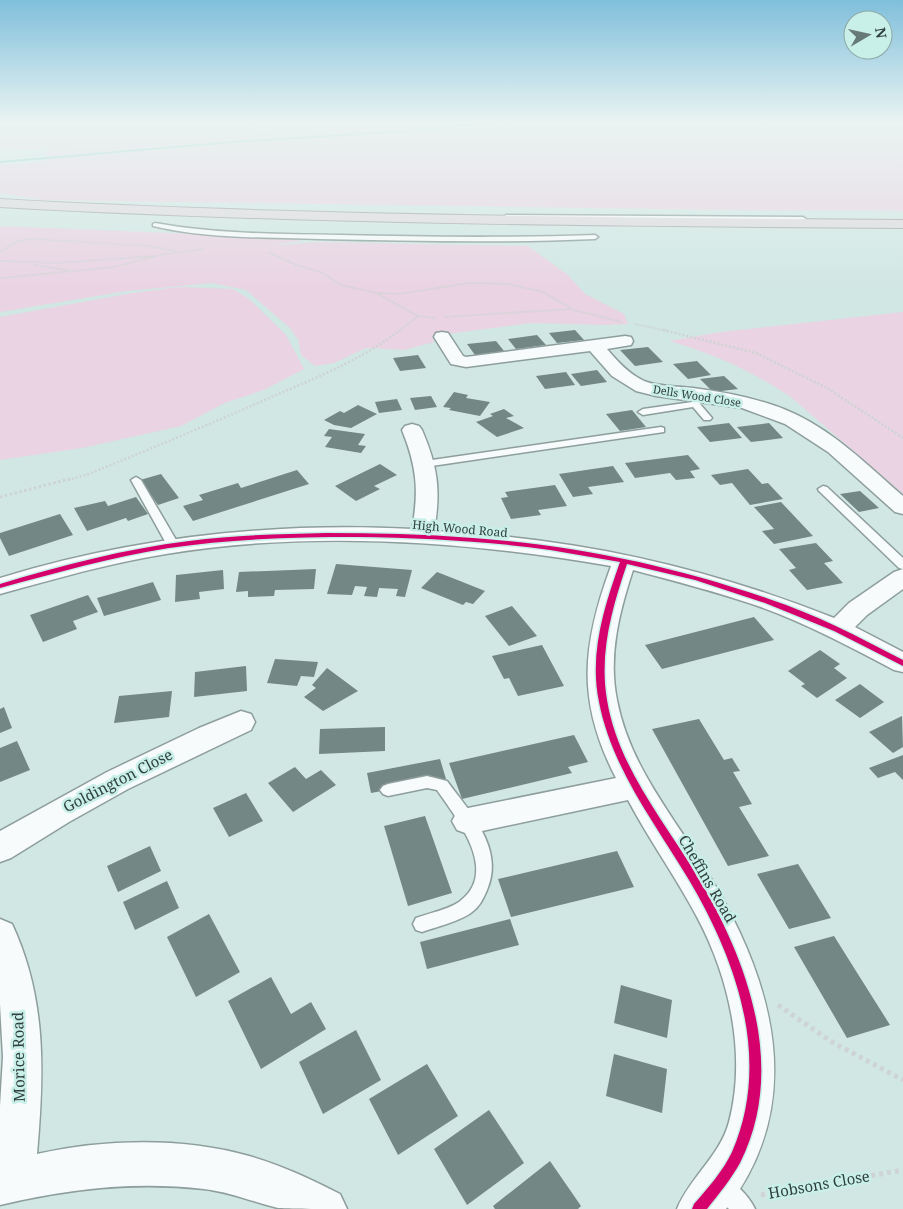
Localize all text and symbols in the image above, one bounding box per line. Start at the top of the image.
north arrow [843,10,893,60]
text: N [871,26,892,40]
street label: Dells Wood Close [652,381,742,410]
street label: High Wood Road [412,516,509,541]
street label: Goldington Close [59,744,176,816]
street label: Cheffins Road [675,831,741,926]
street label: Morice Road [7,1012,29,1102]
street label: Hobsons Close [766,1165,871,1203]

